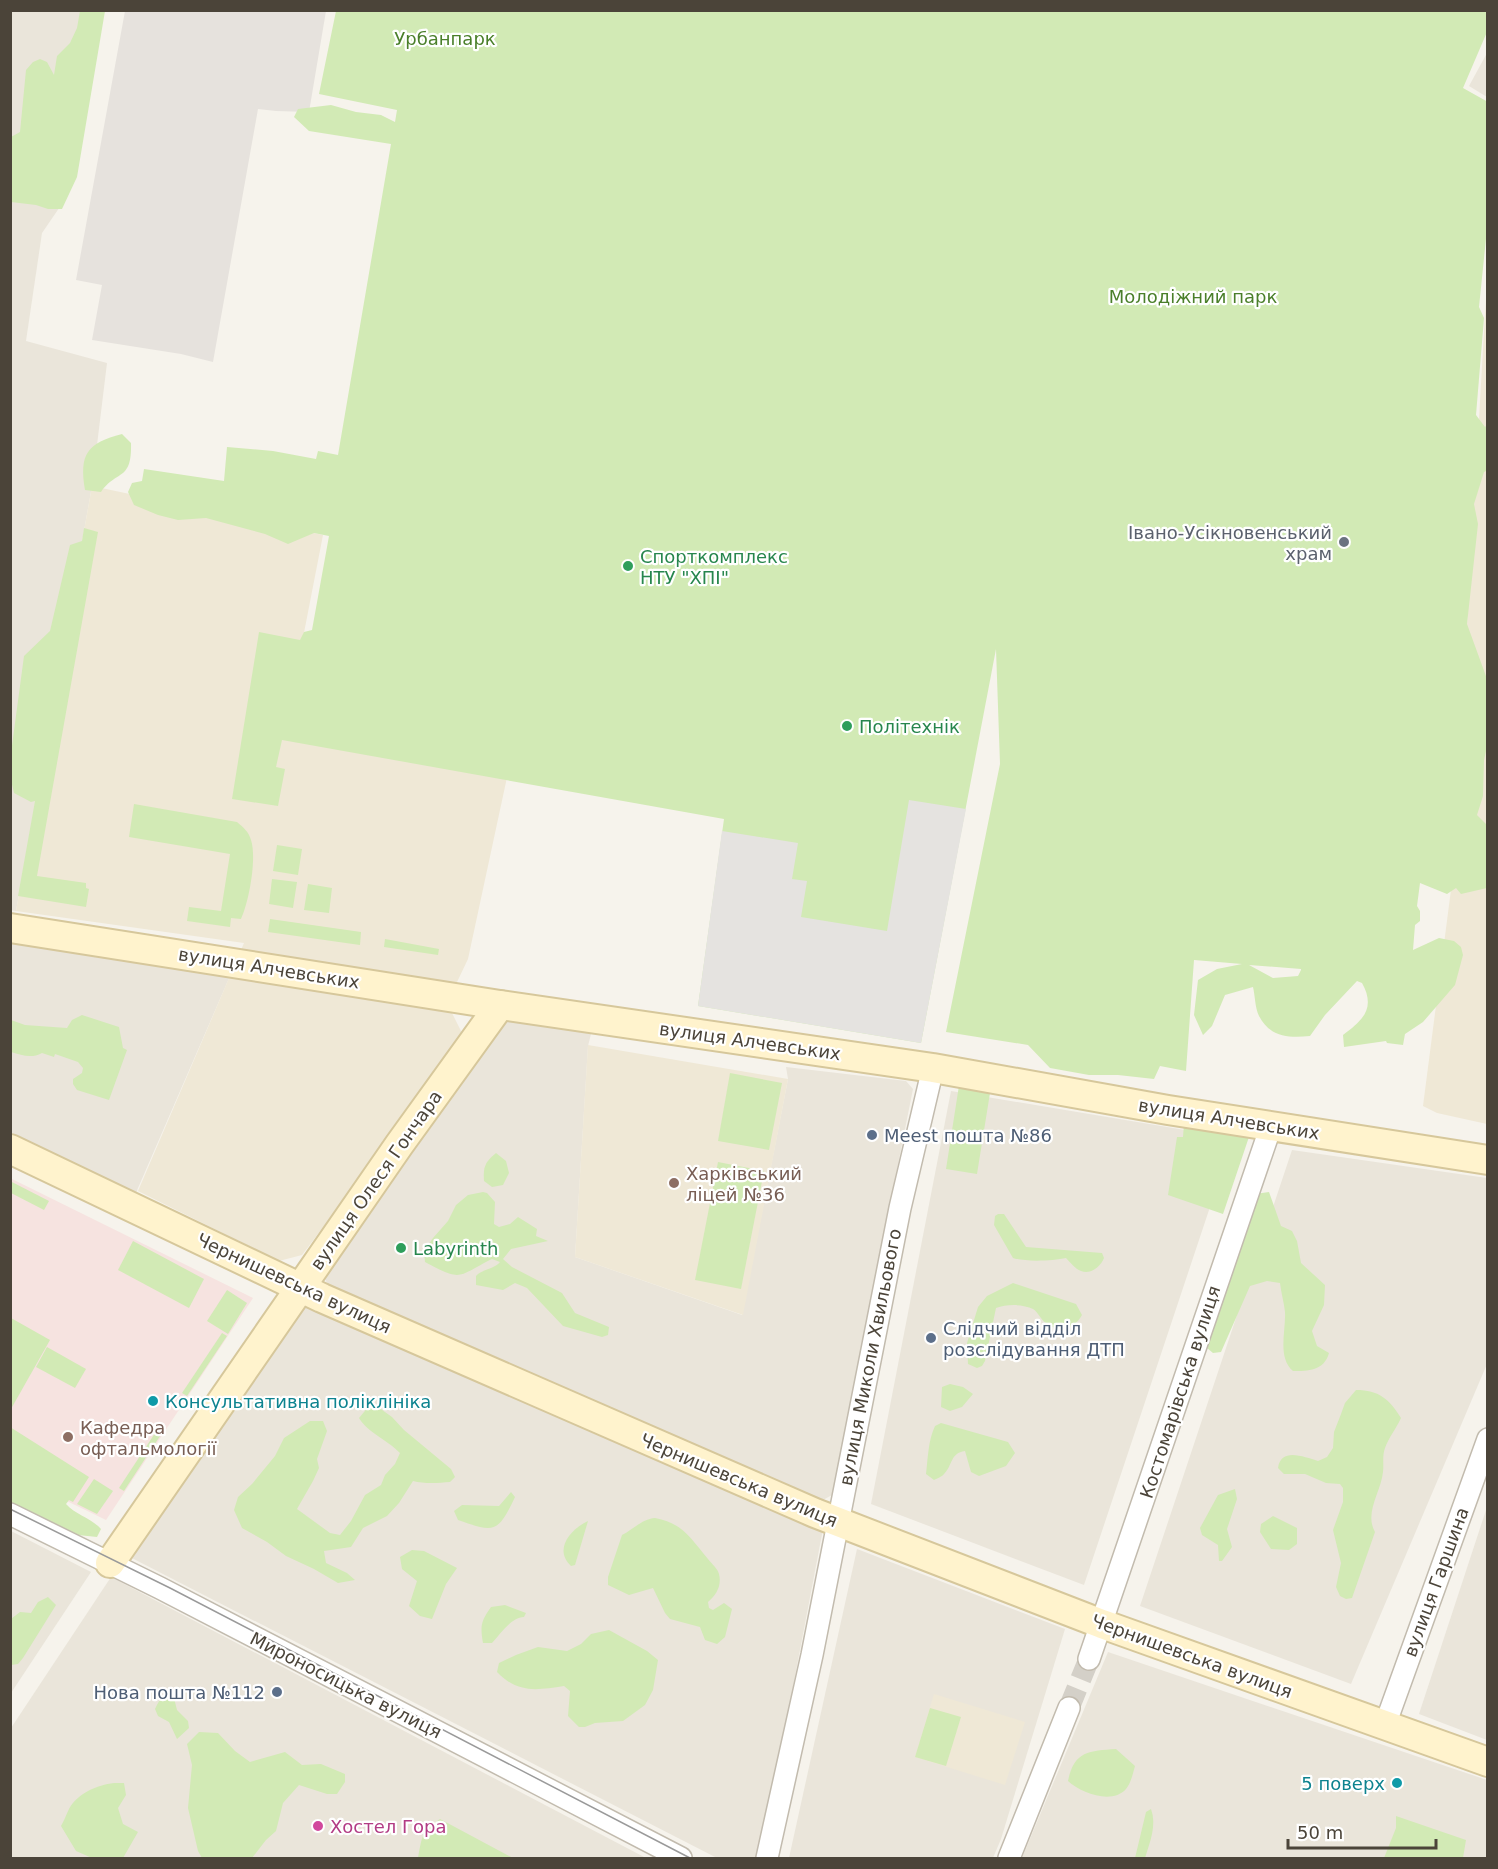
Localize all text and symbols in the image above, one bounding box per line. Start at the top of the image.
park label: Урбанпарк [394,28,496,49]
park label: Молодіжний парк [1109,286,1277,307]
place label: Івано-Усікновенський храм [1128,522,1332,564]
marker: Івано-Усікновенський храм [1337,535,1351,549]
place label: Спорткомплекс НТУ "ХПІ" [640,546,788,588]
marker: Спорткомплекс НТУ "ХПІ" [621,559,635,573]
place label: Політехнік [859,716,960,737]
marker: Політехнік [840,719,854,733]
street label: вулиця Алчевських [177,943,361,993]
street label: вулиця Алчевських [658,1018,842,1064]
street label: вулиця Олеся Гончара [306,1086,446,1274]
street label: вулиця Алчевських [1137,1094,1321,1144]
place label: Meest пошта №86 [884,1125,1052,1146]
marker: Meest пошта №86 [865,1128,879,1142]
place label: Харківський ліцей №36 [686,1163,802,1205]
marker: Харківський ліцей №36 [667,1176,681,1190]
street label: вулиця Миколи Хвильового [835,1227,905,1487]
street label: Чернишевська вулиця [193,1229,395,1337]
place label: Labyrinth [413,1238,498,1259]
marker: Labyrinth [394,1241,408,1255]
street label: Костомарівська вулиця [1136,1283,1224,1501]
place label: Слідчий відділ розслідування ДТП [943,1318,1125,1360]
marker: Слідчий відділ розслідування ДТП [924,1331,938,1345]
place label: Консультативна поліклініка [165,1391,431,1412]
marker: Консультативна поліклініка [146,1394,160,1408]
place label: Кафедра офтальмології [80,1417,218,1459]
street label: Чернишевська вулиця [637,1429,841,1531]
marker: Кафедра офтальмології [61,1430,75,1444]
street label: вулиця Гаршина [1399,1504,1473,1660]
street label: Чернишевська вулиця [1089,1610,1295,1702]
street label: Мироносицька вулиця [247,1628,445,1742]
place label: Нова пошта №112 [94,1682,265,1703]
marker: Нова пошта №112 [270,1685,284,1699]
place label: 5 поверх [1301,1773,1385,1794]
marker: 5 поверх [1390,1776,1404,1790]
scale bar [1288,1812,1436,1850]
place label: Хостел Гора [330,1816,446,1837]
marker: Хостел Гора [311,1819,325,1833]
text: 50 m [1297,1822,1343,1843]

